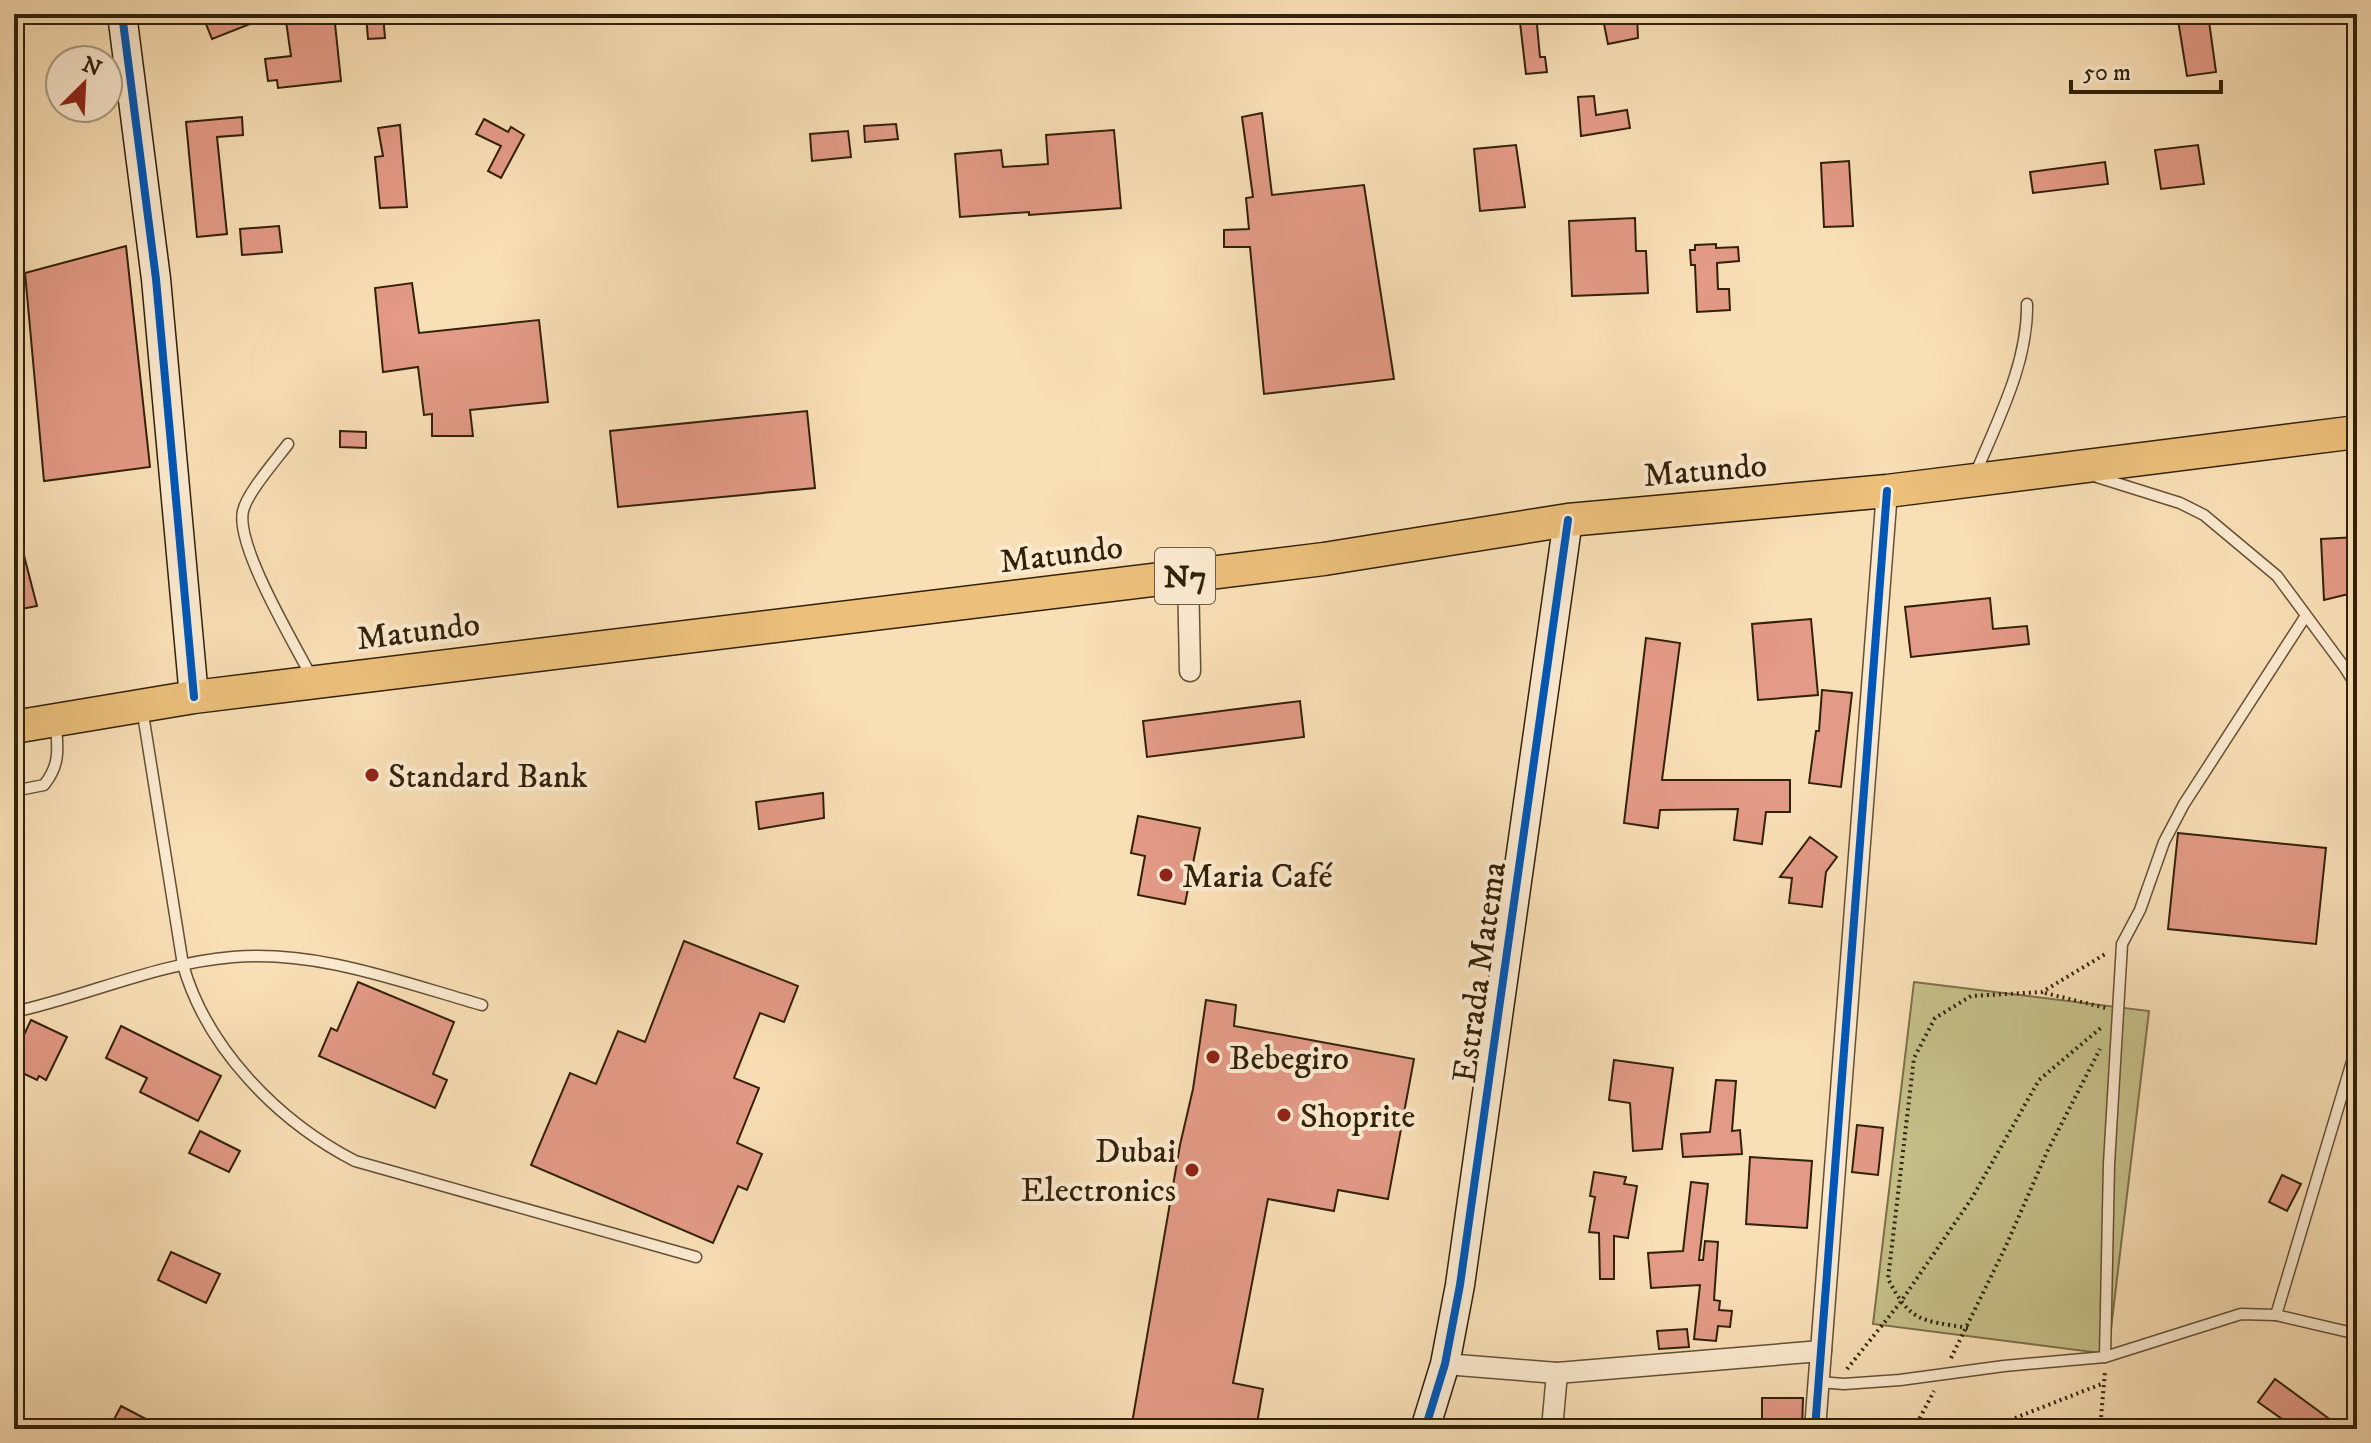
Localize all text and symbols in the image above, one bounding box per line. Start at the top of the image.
north arrow [44,44,124,124]
scale bar [2071,44,2221,94]
text: N [78,51,105,83]
text: 50 m [2083,58,2131,88]
street label: Matundo [1642,445,1769,497]
street label: Matundo [997,527,1125,583]
road number: N7 [1155,548,1215,604]
street label: Matundo [354,604,482,660]
place label: Standard Bank [388,756,588,798]
marker: Standard Bank [363,766,381,784]
place label: Maria Café [1182,856,1333,898]
street label: Estrada Matema [1444,859,1516,1085]
marker: Maria Café [1157,866,1175,884]
place label: Bebegiro [1229,1038,1349,1080]
marker: Bebegiro [1204,1048,1222,1066]
place label: Shoprite [1300,1096,1415,1138]
marker: Shoprite [1275,1106,1293,1124]
place label: Dubai Electronics [1021,1131,1176,1212]
marker: Dubai Electronics [1183,1161,1201,1179]

